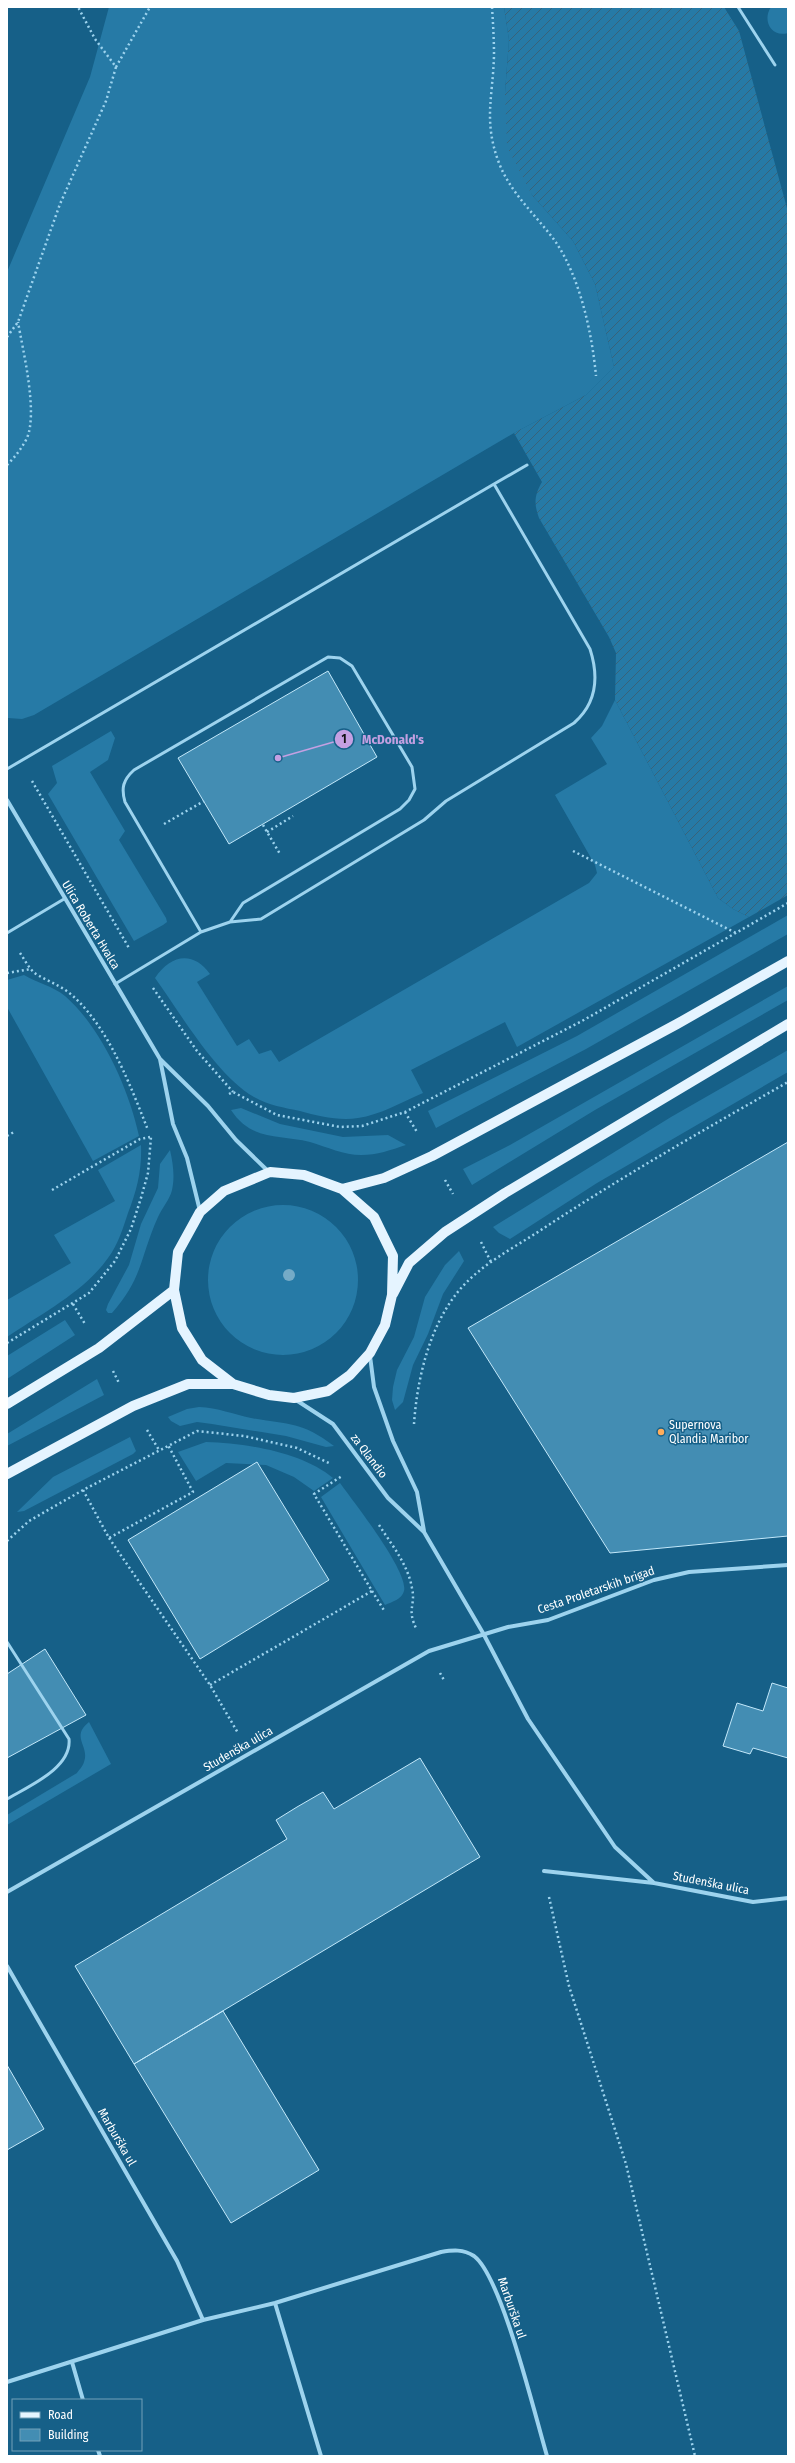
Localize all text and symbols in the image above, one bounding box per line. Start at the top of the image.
callout: McDonald's [334,727,432,752]
text: 1 [341,732,347,746]
text: McDonald's [362,732,424,747]
street label: Ulica Roberta Hvalca [59,878,123,972]
place label: Supernova Qlandia Maribor [669,1418,749,1446]
marker: Supernova Qlandia Maribor [656,1427,666,1437]
street label: za Qlandio [348,1431,390,1481]
street label: Cesta Proletarskih brigad [536,1563,656,1617]
street label: Studenška ulica [201,1724,275,1774]
street label: Studenška ulica [672,1869,750,1897]
street label: Marburška ul [95,2106,139,2168]
street label: Marburška ul [495,2275,529,2341]
legend [12,2399,142,2451]
text: Road [48,2408,73,2422]
text: Building [48,2428,89,2442]

